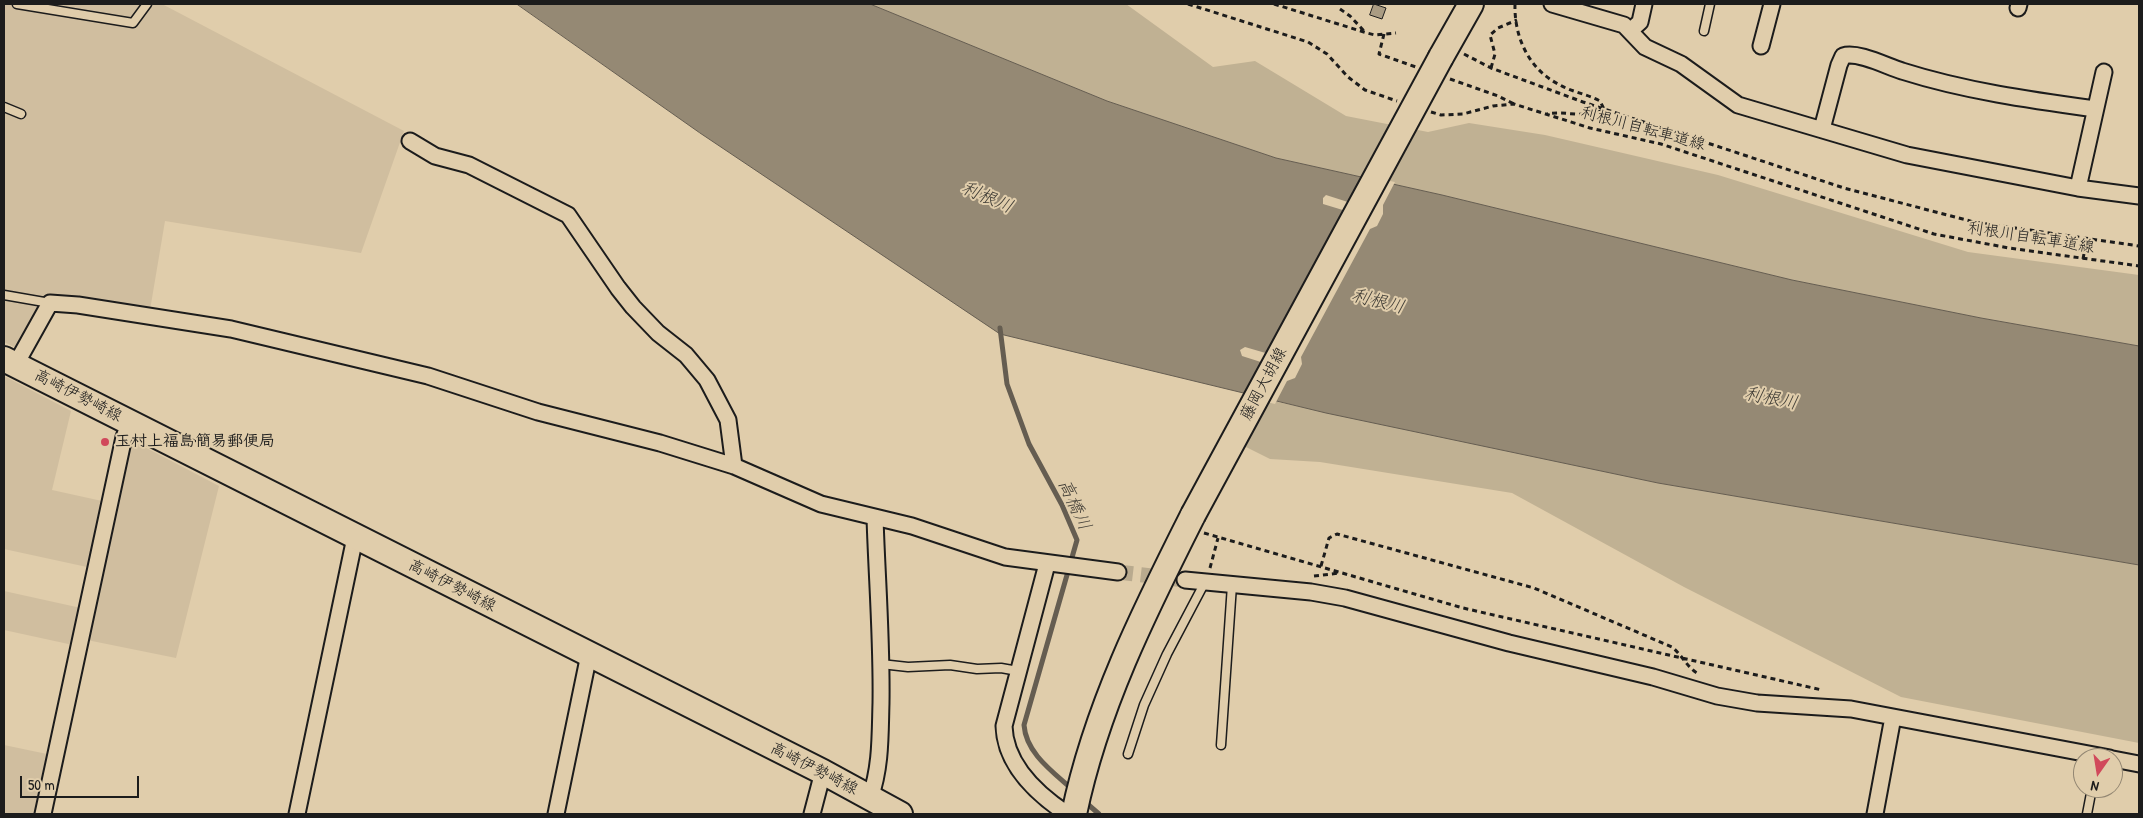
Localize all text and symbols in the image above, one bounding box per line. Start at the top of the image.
street label: 利根川自転車道線 [1579,103,1707,155]
water label: 利根川 [958,178,1016,218]
street label: 利根川自転車道線 [1966,219,2096,257]
water label: 利根川 [1349,285,1407,319]
street label: 藤岡大胡線 [1237,344,1291,424]
street label: 高崎伊勢崎線 [31,366,125,426]
water label: 利根川 [1742,383,1800,415]
place label: 玉村上福島簡易郵便局 [115,432,275,452]
marker: 玉村上福島簡易郵便局 [99,436,111,448]
water label: 高橋川 [1053,476,1095,534]
street label: 高崎伊勢崎線 [405,556,499,616]
street label: 高崎伊勢崎線 [767,739,861,799]
north arrow [2073,748,2123,798]
scale bar [22,766,141,798]
text: 50 m [28,774,55,795]
text: N [2089,777,2101,797]

